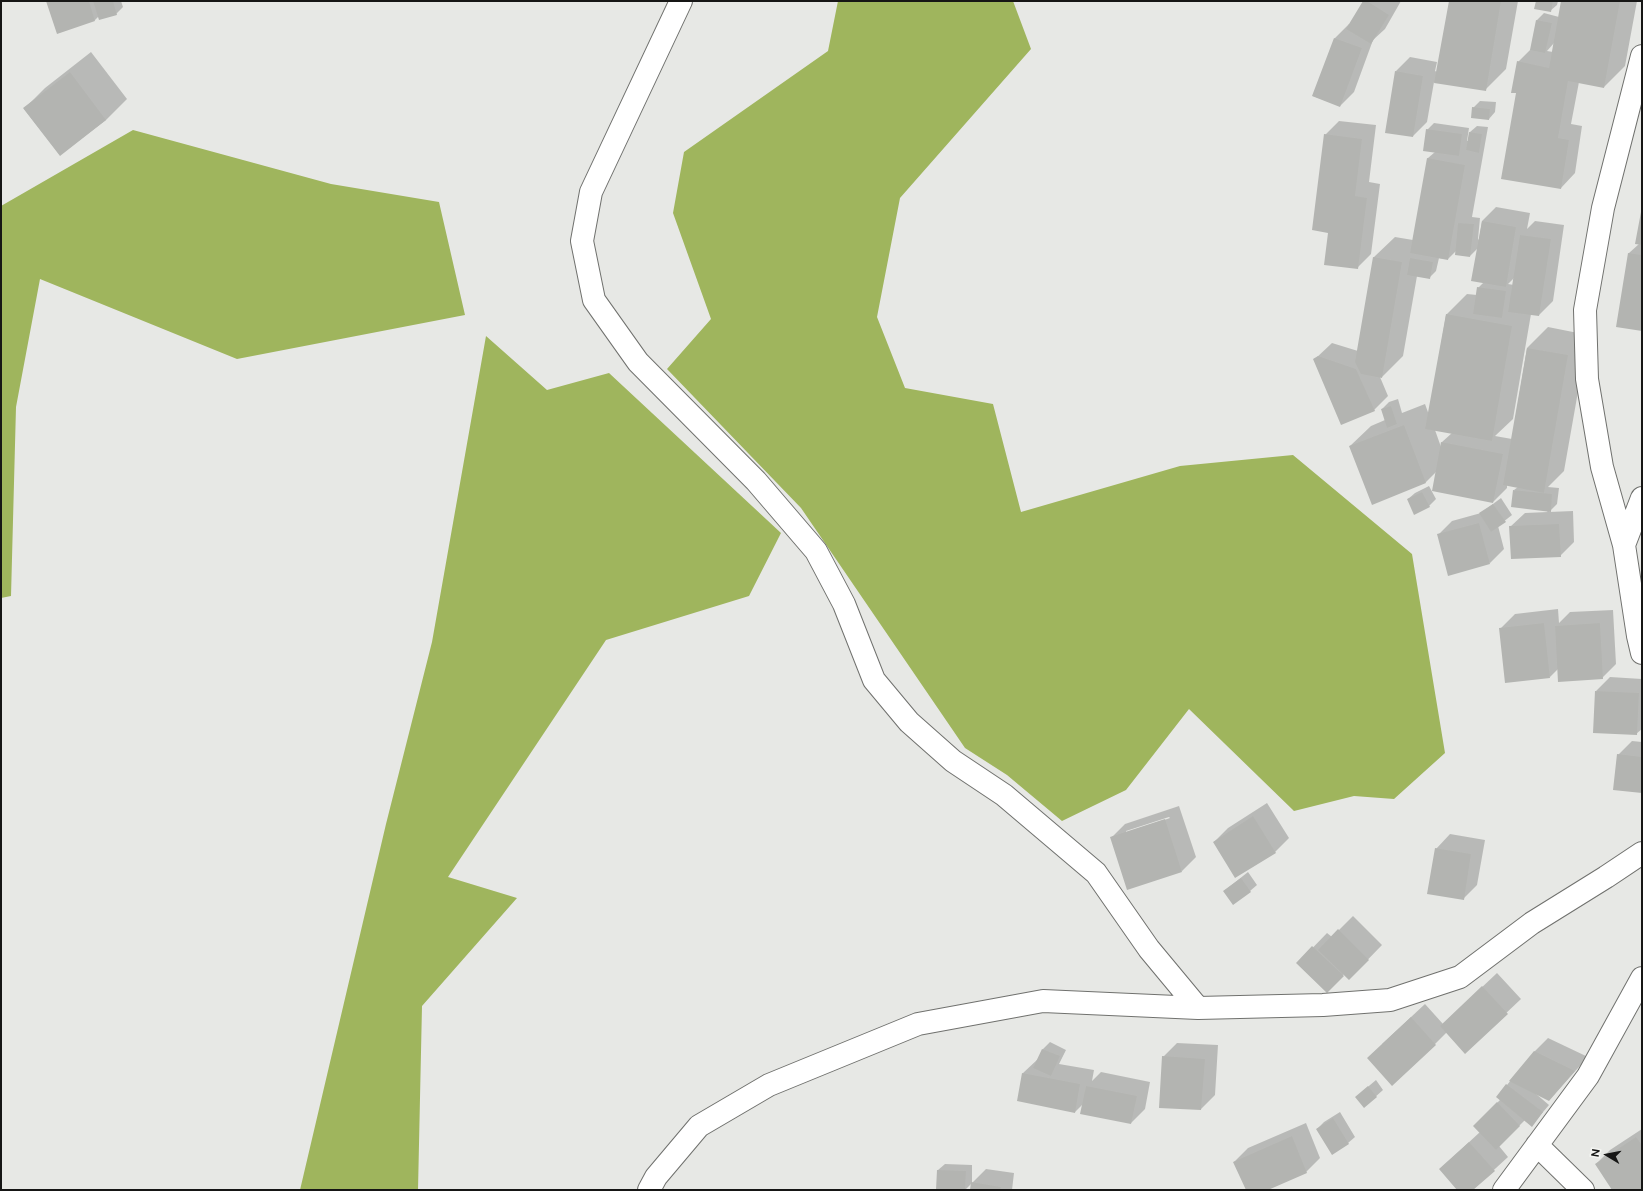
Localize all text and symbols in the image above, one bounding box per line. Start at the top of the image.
north arrow [1587,1135,1627,1175]
text: N [1588,1148,1603,1158]

